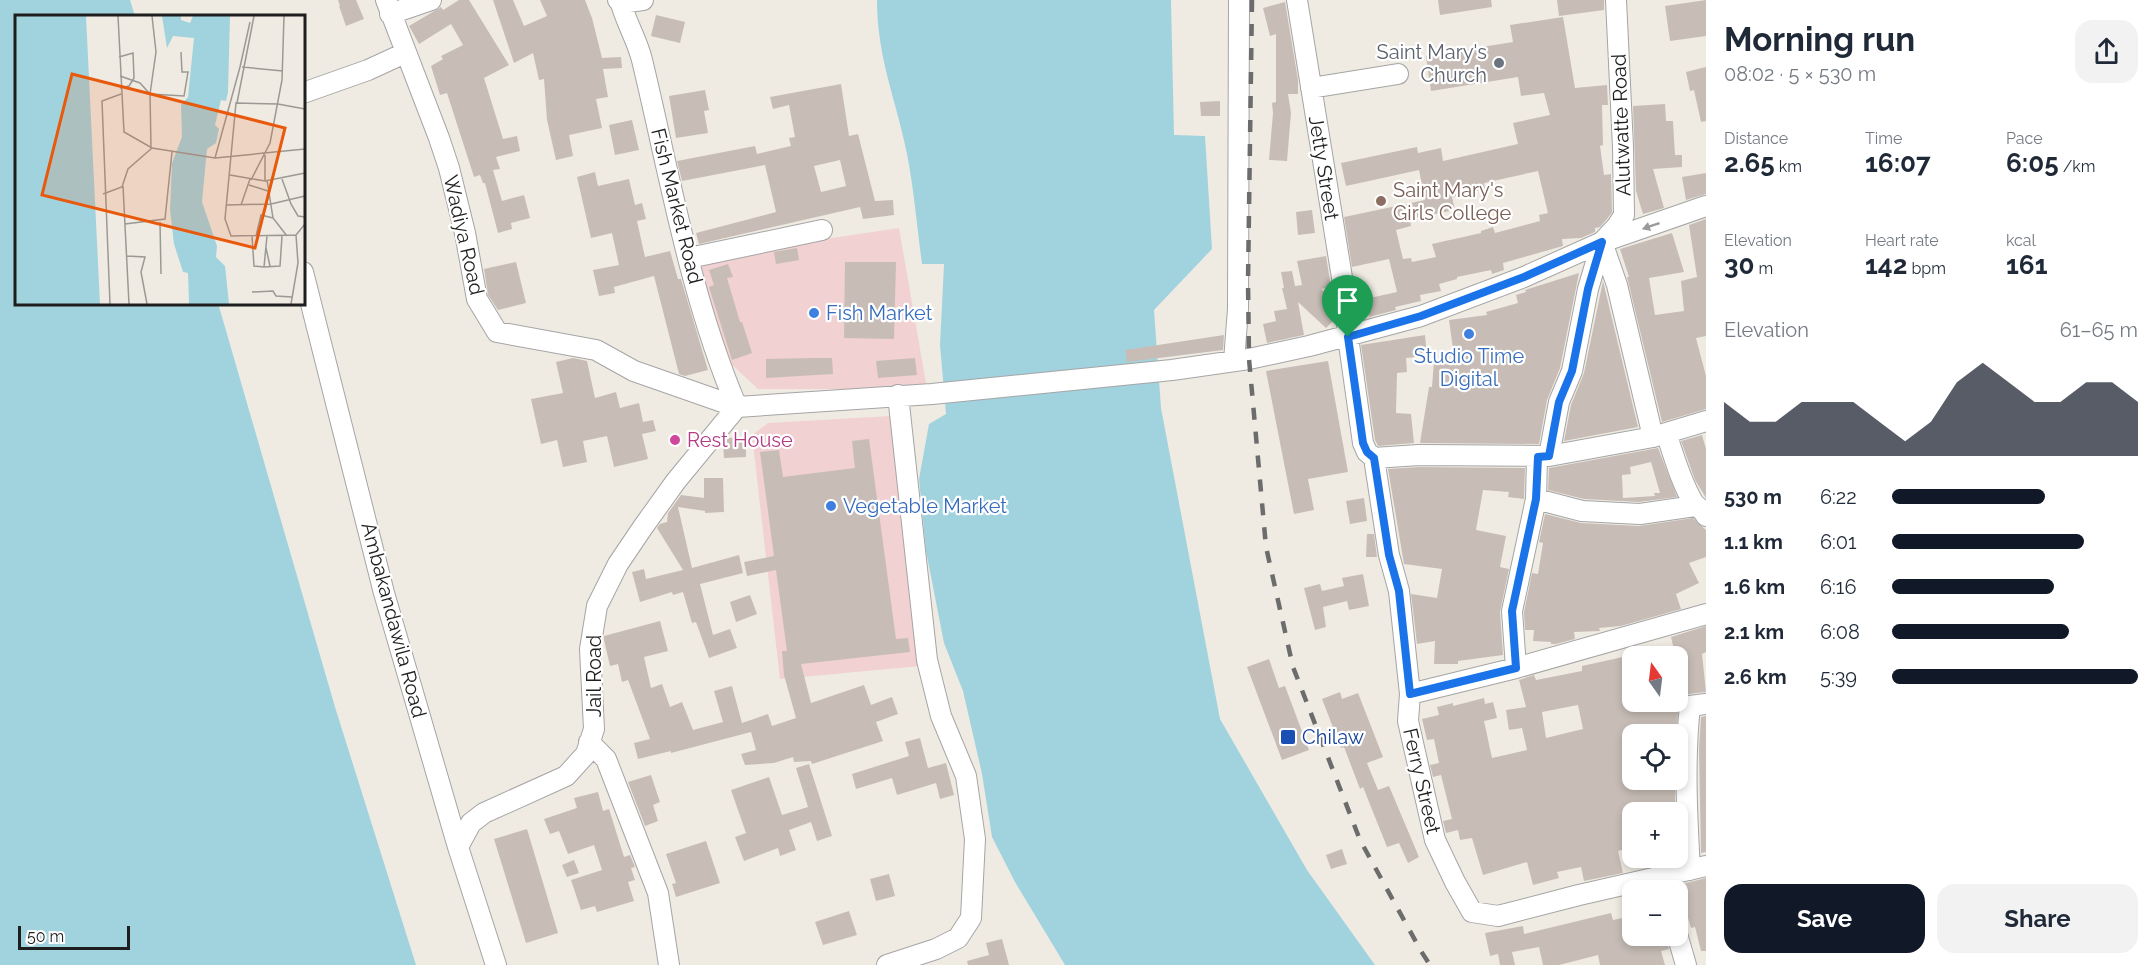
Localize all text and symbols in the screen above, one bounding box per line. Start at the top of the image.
inset map [15,15,304,304]
text: Morning run [1724,20,1915,59]
button: share [2075,20,2138,83]
place label: Saint Mary's Church [1377,40,1487,87]
street label: Alutwatte Road [1607,53,1635,197]
marker: Saint Mary's Church [1492,56,1506,70]
text: 08:02 · 5 × 530 m [1724,62,1876,86]
street label: Jetty Street [1304,114,1344,222]
street label: Fish Market Road [646,126,708,286]
text: Distance [1724,129,1788,148]
text: Time [1865,129,1902,148]
text: Pace [2006,129,2043,148]
text: 2.65 [1724,148,1775,178]
text: 16:07 [1865,148,1931,178]
text: 6:05 [2006,148,2059,178]
text: km [1775,157,1802,176]
text: /km [2059,157,2096,176]
street label: Wadiya Road [439,173,489,297]
place label: Saint Mary's Girls College [1393,178,1511,225]
marker: Saint Mary's Girls College [1374,194,1388,208]
one-way arrow [1642,221,1660,231]
text: Elevation [1724,231,1792,250]
text: Heart rate [1865,231,1939,250]
text: kcal [2006,231,2036,250]
text: 30 [1724,250,1754,280]
text: 142 [1865,250,1907,280]
text: 161 [2006,250,2047,280]
text: m [1754,259,1773,278]
text: bpm [1907,259,1946,278]
pin [1322,275,1373,337]
icon: arrive [1331,284,1364,317]
place label: Fish Market [826,301,933,325]
marker: Fish Market [807,306,821,320]
text: Elevation [1724,318,1809,342]
text: 61–65 m [2060,318,2138,342]
marker: Studio Time Digital [1462,327,1476,341]
place label: Studio Time Digital [1414,344,1524,391]
place label: Rest House [687,428,793,452]
marker: Rest House [668,433,682,447]
text: 530 m [1724,485,1782,509]
text: 6:22 [1820,485,1857,509]
place label: Vegetable Market [843,494,1007,518]
marker: Vegetable Market [824,499,838,513]
street label: Ambakandawila Road [356,520,432,720]
text: 1.1 km [1724,530,1783,554]
text: 6:01 [1820,530,1857,554]
text: 1.6 km [1724,575,1785,599]
text: 6:16 [1820,575,1856,599]
text: 2.1 km [1724,620,1784,644]
text: 6:08 [1820,620,1860,644]
street label: Jail Road [582,635,606,717]
north arrow [1622,646,1688,712]
map controls [1622,646,1688,946]
text: 2.6 km [1724,665,1787,689]
text: 5:39 [1820,665,1857,689]
button: locate [1622,724,1688,790]
place label: Chilaw [1302,725,1364,749]
street label: Ferry Street [1398,726,1446,836]
marker: Chilaw [1279,728,1297,746]
button: + [1622,802,1688,868]
button: − [1622,880,1688,946]
button: Save [1724,884,1925,953]
button: Share [1937,884,2138,953]
scale bar [18,923,130,950]
text: 50 m [27,927,64,946]

